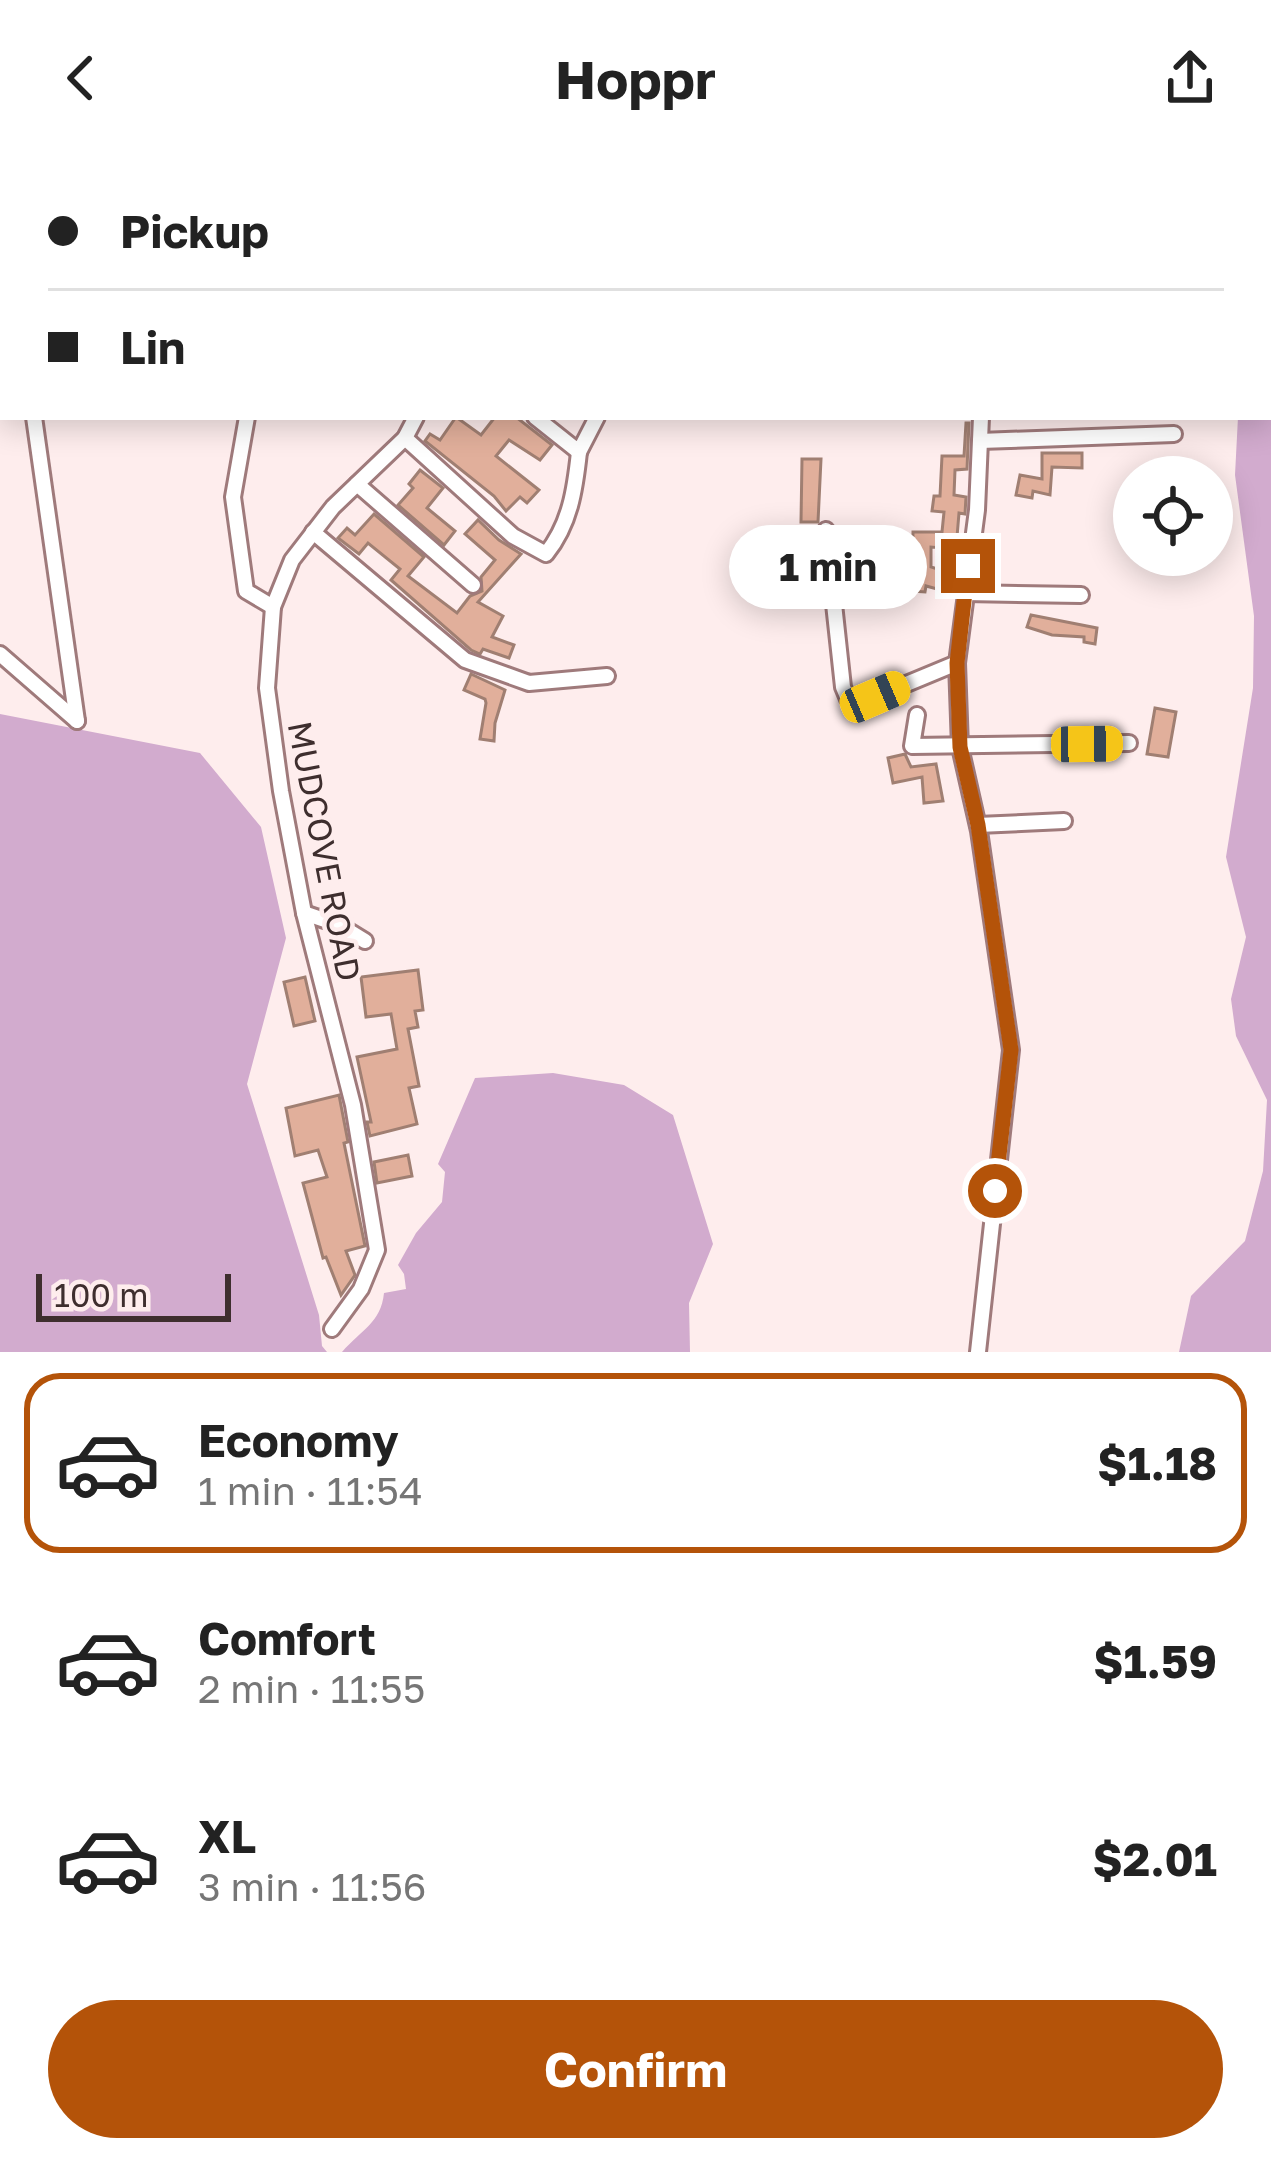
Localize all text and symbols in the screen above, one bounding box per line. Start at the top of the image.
icon: back [48,45,114,111]
icon: share [1157,45,1223,111]
text: Hoppr [555,46,716,111]
text: Pickup [120,204,269,258]
text: Lin [120,320,185,374]
map controls [1113,456,1233,576]
button: locate [1113,456,1233,576]
callout: 1 min [728,524,926,608]
route end [941,539,995,593]
text: 1 min [779,543,877,590]
car [835,666,915,728]
street label: MUDCOVE ROAD [281,718,369,984]
car [1051,725,1123,763]
route start [968,1164,1022,1218]
scale bar [36,1268,231,1321]
text: 100 m [54,1275,148,1314]
icon: car [54,1409,162,1517]
text: Economy [198,1413,399,1467]
text: $1.18 [1097,1436,1217,1490]
text: 1 min · 11:54 [198,1467,423,1514]
icon: car [54,1607,162,1715]
text: Comfort [198,1611,376,1665]
text: $1.59 [1093,1634,1217,1688]
text: 2 min · 11:55 [198,1665,425,1712]
icon: car [54,1805,162,1913]
text: XL [198,1809,256,1863]
text: $2.01 [1093,1832,1217,1886]
text: 3 min · 11:56 [198,1863,426,1910]
button: Confirm [48,2000,1223,2138]

